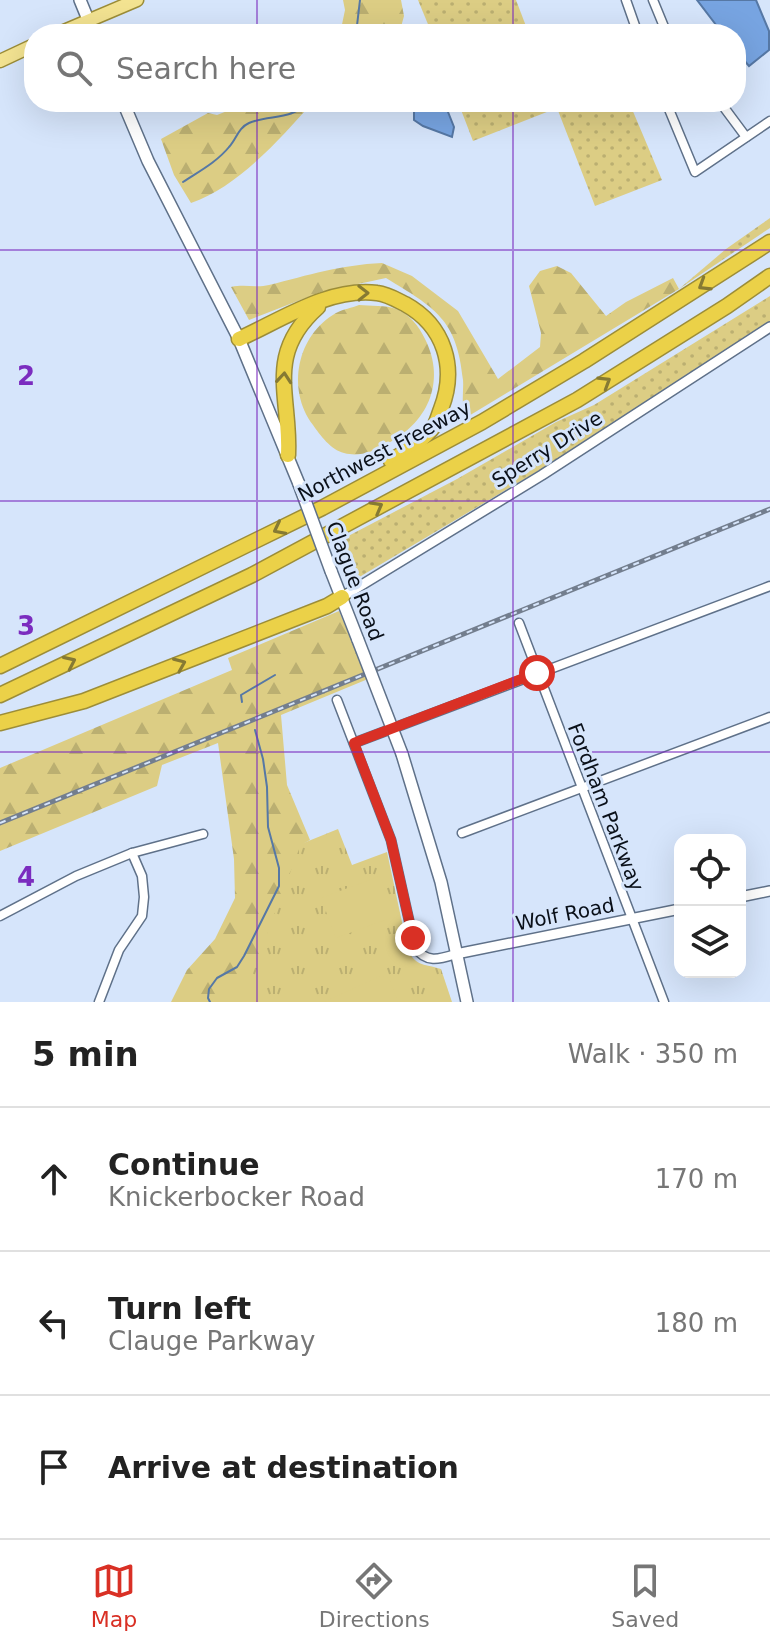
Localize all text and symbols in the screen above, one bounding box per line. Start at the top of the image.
search box [24,24,746,112]
icon: search [52,46,96,90]
text: Search here [116,51,296,86]
one-way arrow [699,275,713,290]
one-way arrow [357,285,370,302]
text: 2 [17,361,35,391]
one-way arrow [275,371,292,384]
one-way arrow [597,377,611,392]
street label: Northwest Freeway [294,395,475,507]
street label: Sperry Drive [488,406,606,492]
one-way arrow [369,501,384,516]
street label: Clague Road [321,518,389,644]
one-way arrow [273,519,288,535]
text: 3 [17,611,35,641]
route start [519,655,555,691]
one-way arrow [62,656,77,672]
one-way arrow [172,657,186,673]
street label: Fordham Parkway [563,720,649,895]
map controls [674,834,746,978]
button: locate [674,834,746,906]
text: 4 [17,862,35,892]
street label: Wolf Road [514,893,616,935]
button: layers [674,906,746,978]
route end [395,920,431,956]
text: 5 min [32,1034,139,1074]
text: Walk · 350 m [568,1039,738,1069]
text: Continue [108,1147,260,1182]
icon: ahead [32,1157,76,1201]
text: 170 m [655,1164,738,1194]
text: Knickerbocker Road [108,1182,365,1212]
text: Turn left [108,1291,251,1326]
icon: left [32,1301,76,1345]
text: 180 m [655,1308,738,1338]
text: Clauge Parkway [108,1326,315,1356]
icon: arrive [32,1445,76,1489]
text: Arrive at destination [108,1450,459,1485]
tab: Map [91,1559,137,1632]
tab: Directions [319,1559,430,1632]
tab: Saved [611,1559,679,1632]

